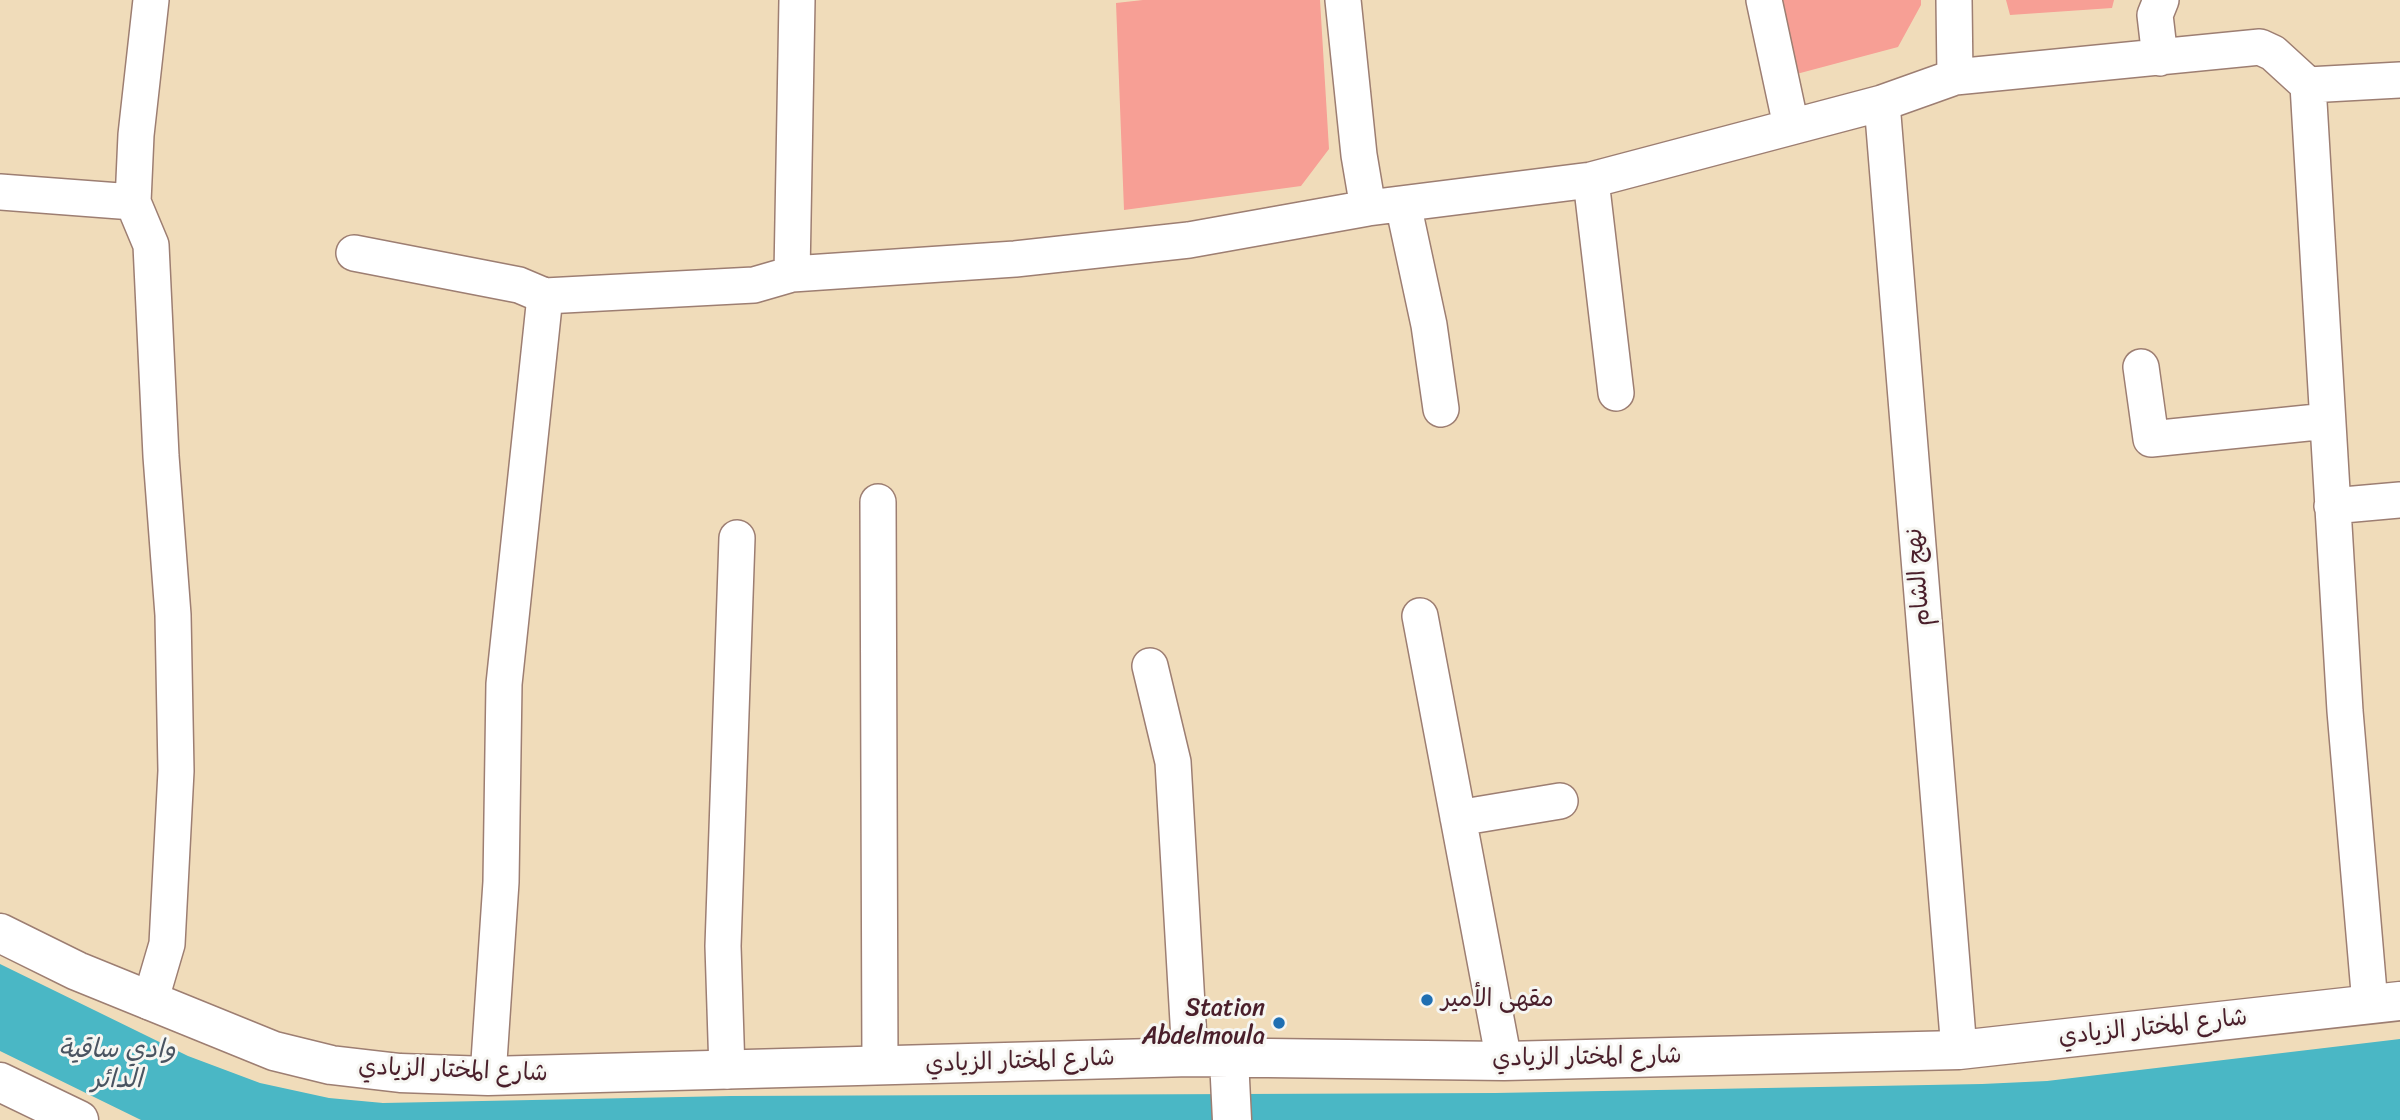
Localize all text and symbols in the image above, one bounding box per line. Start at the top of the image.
street label: نهج الشام [1900,527,1938,627]
place label: مقهى الأمير [1441,986,1554,1014]
marker: مقهى الأمير [1419,992,1435,1008]
place label: Station Abdelmoula [1142,995,1265,1051]
street label: شارع المختار الزيادي [2057,1004,2249,1052]
marker: Station Abdelmoula [1271,1015,1287,1031]
water label: وادي ساقية الدائر [58,1034,176,1096]
street label: شارع المختار الزيادي [1492,1042,1682,1074]
street label: شارع المختار الزيادي [925,1044,1115,1080]
street label: شارع المختار الزيادي [358,1053,548,1089]

